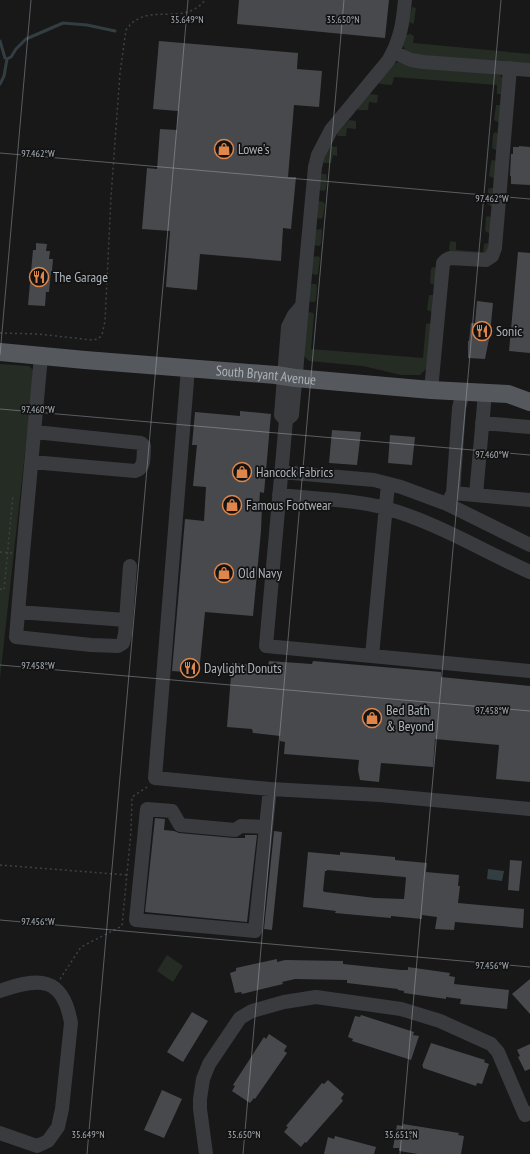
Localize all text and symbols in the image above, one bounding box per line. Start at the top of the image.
text: 35.649°N [170,13,204,26]
text: 35.650°N [326,13,360,26]
shop icon: Lowe's [213,138,235,160]
place label: Lowe's [238,140,270,158]
text: 97.462°W [21,147,55,160]
text: 97.462°W [475,192,509,205]
restaurant icon: The Garage [28,266,50,288]
place label: The Garage [53,268,108,286]
restaurant icon: Sonic [471,320,493,342]
place label: Sonic [496,322,522,340]
street label: South Bryant Avenue [215,361,317,389]
text: 97.460°W [21,403,55,416]
text: 97.460°W [475,448,509,461]
shop icon: Hancock Fabrics [231,461,253,483]
place label: Hancock Fabrics [256,463,333,481]
shop icon: Famous Footwear [221,494,243,516]
place label: Famous Footwear [246,496,332,514]
shop icon: Old Navy [213,562,235,584]
place label: Old Navy [238,564,283,582]
restaurant icon: Daylight Donuts [179,657,201,679]
text: 97.458°W [21,659,55,672]
place label: Daylight Donuts [204,659,282,677]
place label: Bed Bath & Beyond [386,701,434,735]
text: 97.458°W [475,704,509,717]
shop icon: Bed Bath & Beyond [361,707,383,729]
text: 97.456°W [21,915,55,928]
text: 97.456°W [475,959,509,972]
text: 35.649°N [71,1128,105,1141]
text: 35.650°N [227,1128,261,1141]
text: 35.651°N [384,1128,418,1141]

